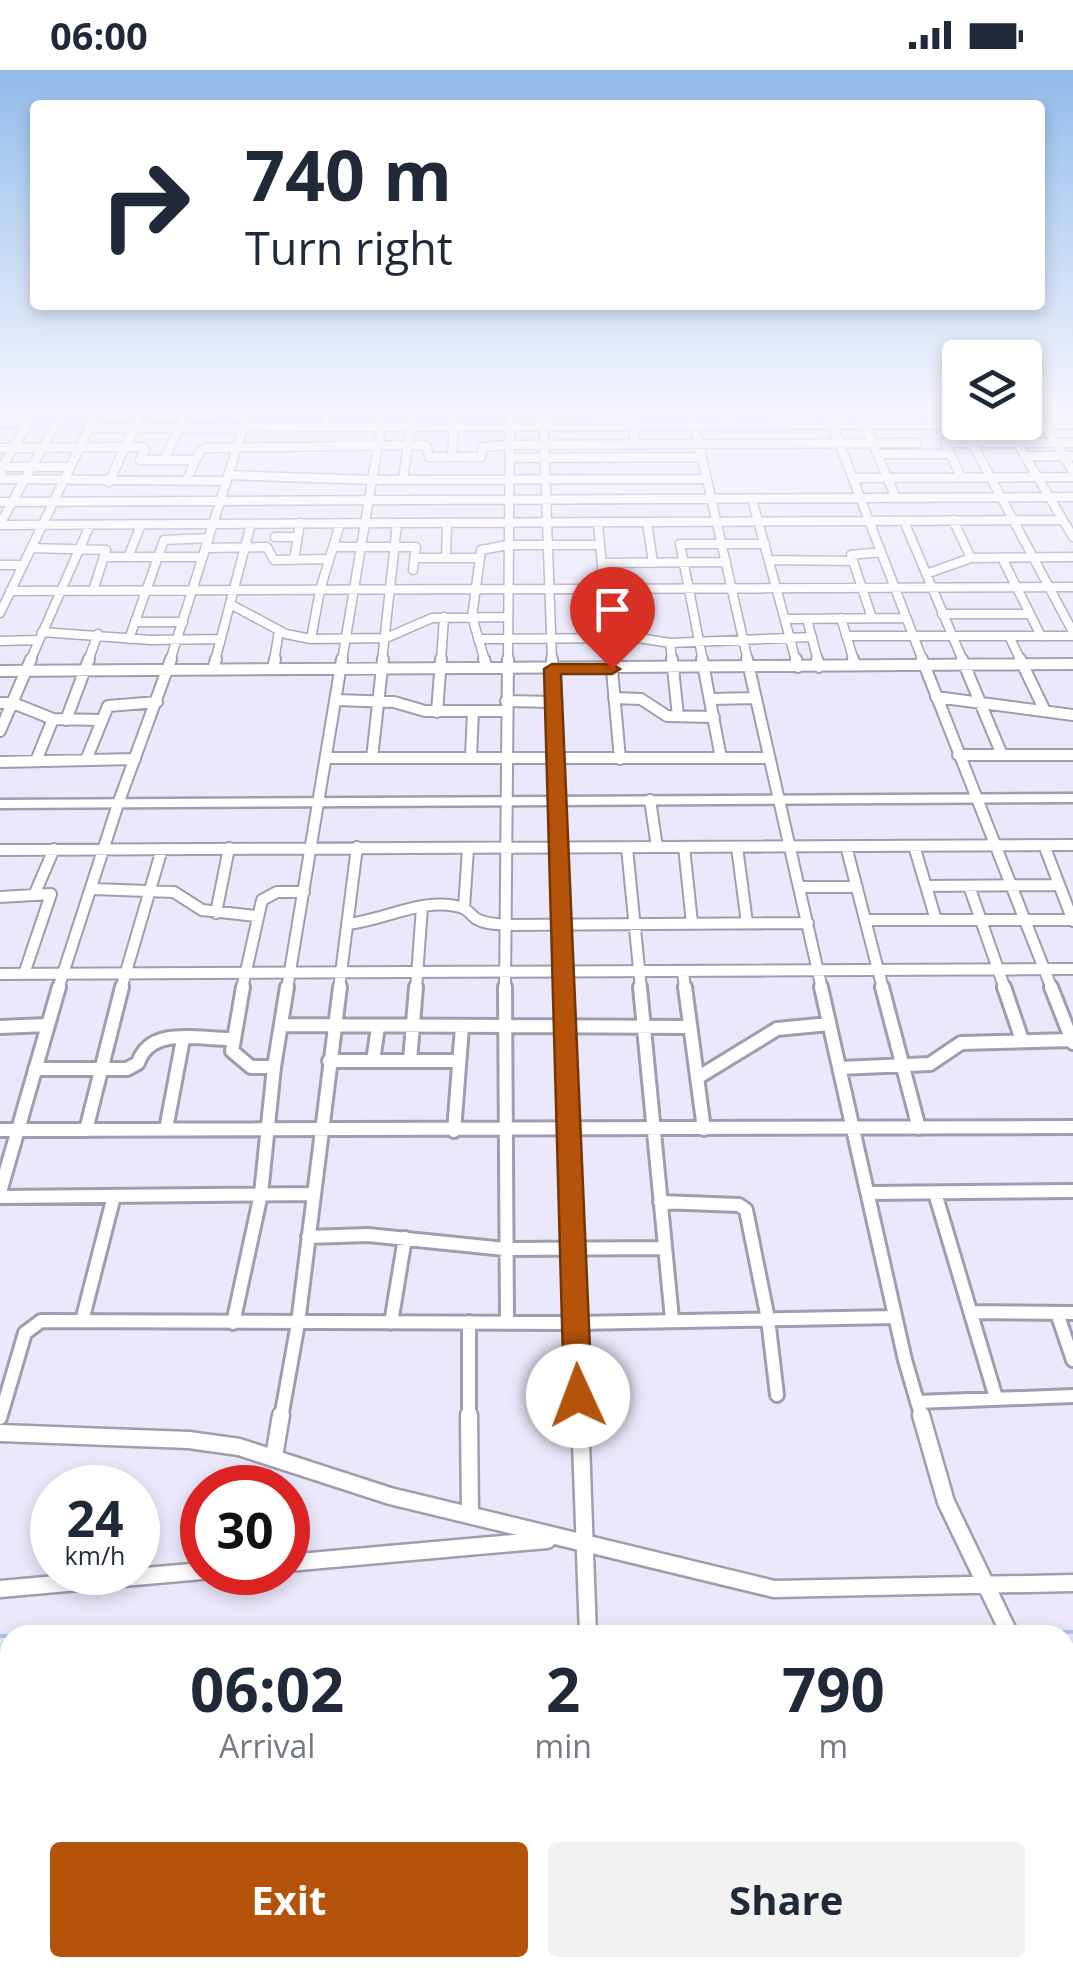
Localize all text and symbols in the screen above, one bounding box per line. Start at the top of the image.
text: 06:00 [50,9,148,61]
text: 740 m [245,126,452,222]
icon: right [80,140,210,270]
text: Turn right [245,217,453,278]
map controls [942,340,1042,440]
button: layers [942,340,1042,440]
pin [570,567,655,670]
icon: arrive [585,582,640,637]
position arrow [526,1344,630,1448]
speed limit sign: 30 [180,1465,310,1595]
text: 24 [66,1484,124,1552]
text: km/h [65,1538,125,1572]
text: 06:02 [190,1648,344,1730]
text: 2 [546,1648,580,1730]
text: 790 [782,1648,885,1730]
text: Arrival [219,1724,315,1767]
text: min [535,1724,592,1767]
text: m [819,1724,848,1767]
button: Exit [50,1842,528,1957]
button: Share [548,1842,1025,1957]

